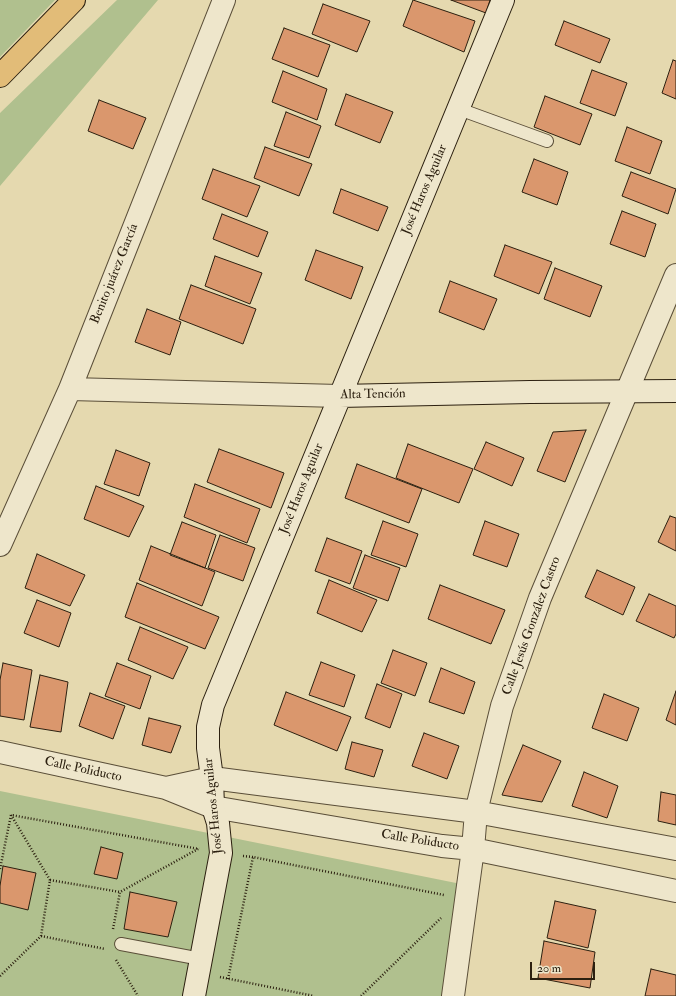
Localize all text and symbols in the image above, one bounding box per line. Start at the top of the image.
street label: José Haros Aguilar [399,142,451,238]
street label: Benito juárez García [88,222,142,326]
street label: Alta Tención [340,387,406,403]
street label: José Haros Aguilar [277,441,327,537]
street label: Calle Jesús González Castro [500,555,564,697]
street label: Calle Poliducto [43,754,123,786]
street label: José Haros Aguilar [201,757,227,855]
street label: Calle Poliducto [380,827,460,855]
scale bar [532,954,597,980]
text: 20 m [537,961,561,976]

